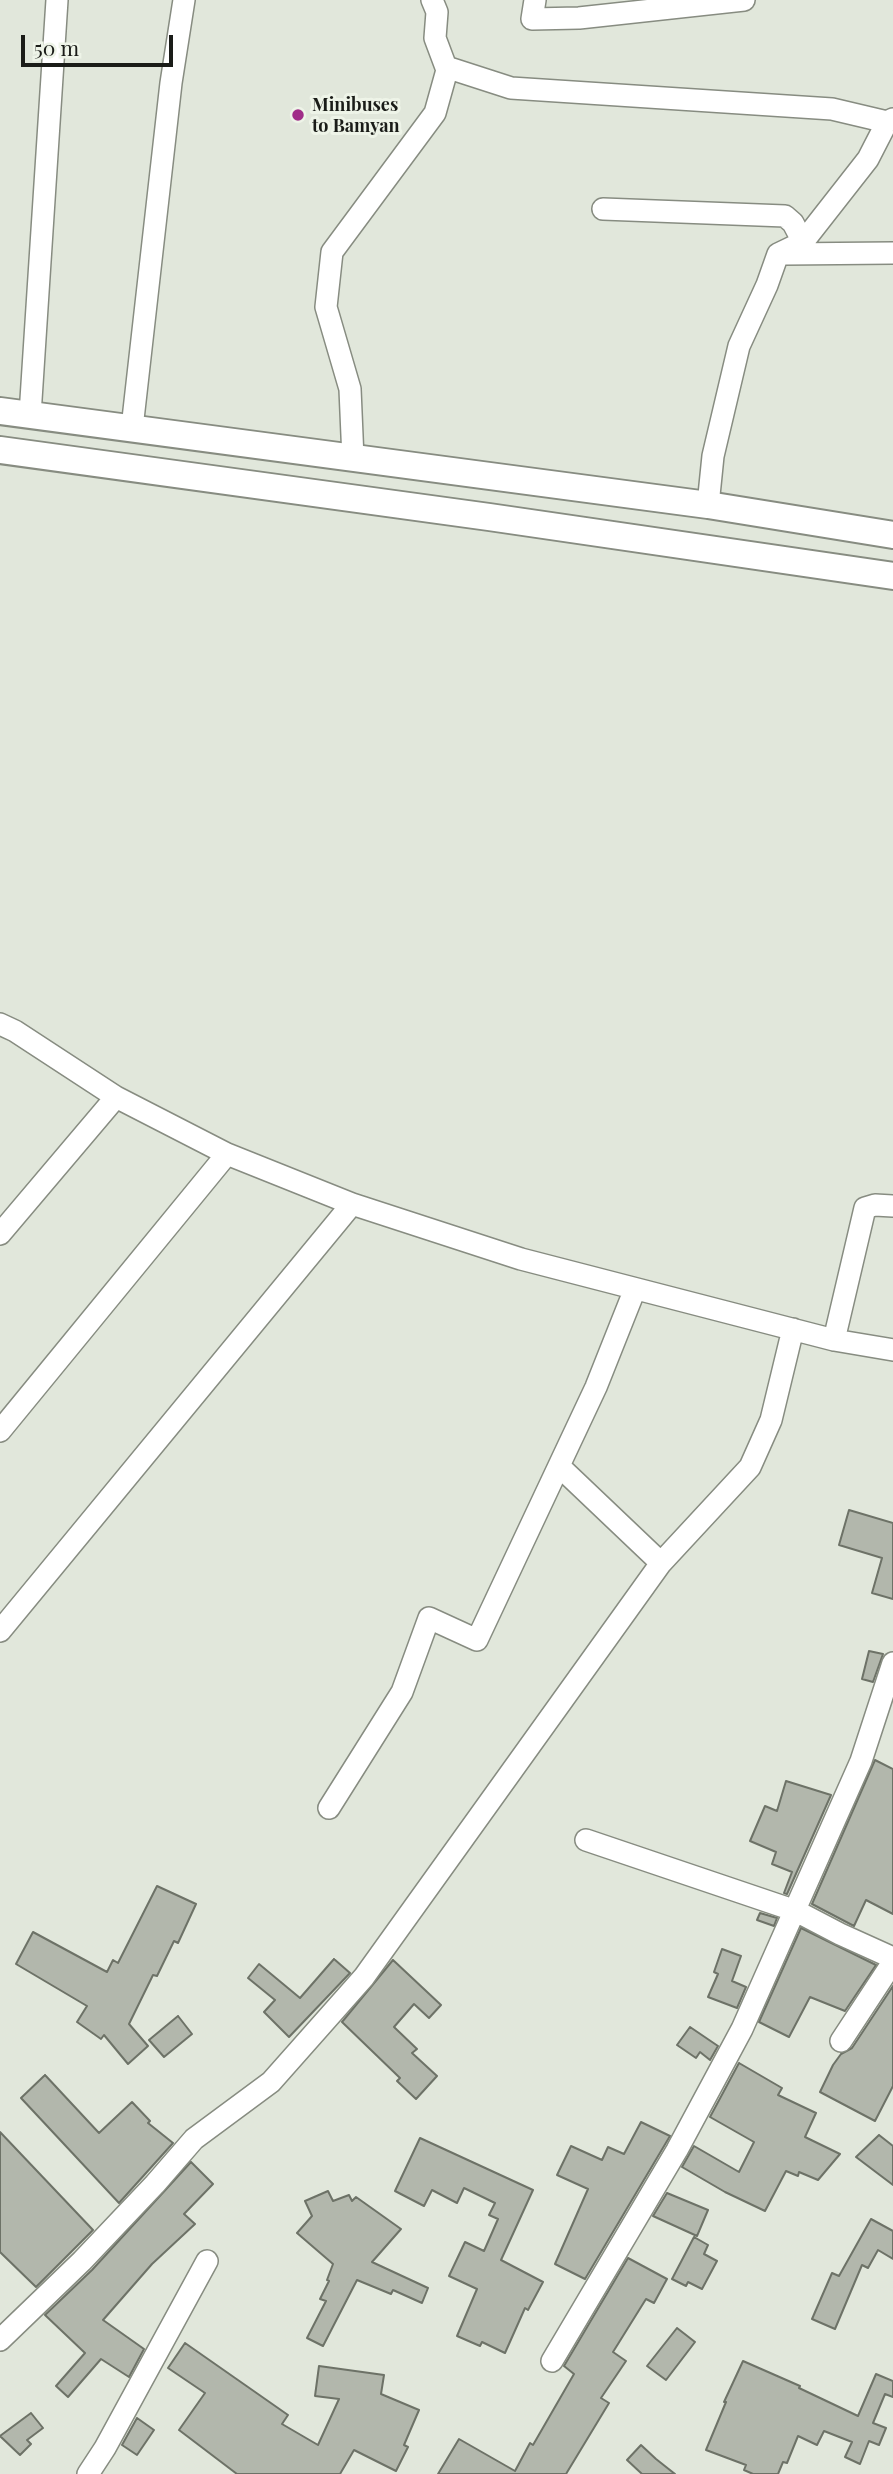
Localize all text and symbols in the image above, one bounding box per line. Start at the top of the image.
scale bar [24,21,177,65]
text: 50 m [34,33,79,61]
place label: Minibuses to Bamyan [312,94,400,136]
marker: Minibuses to Bamyan [290,107,306,123]

